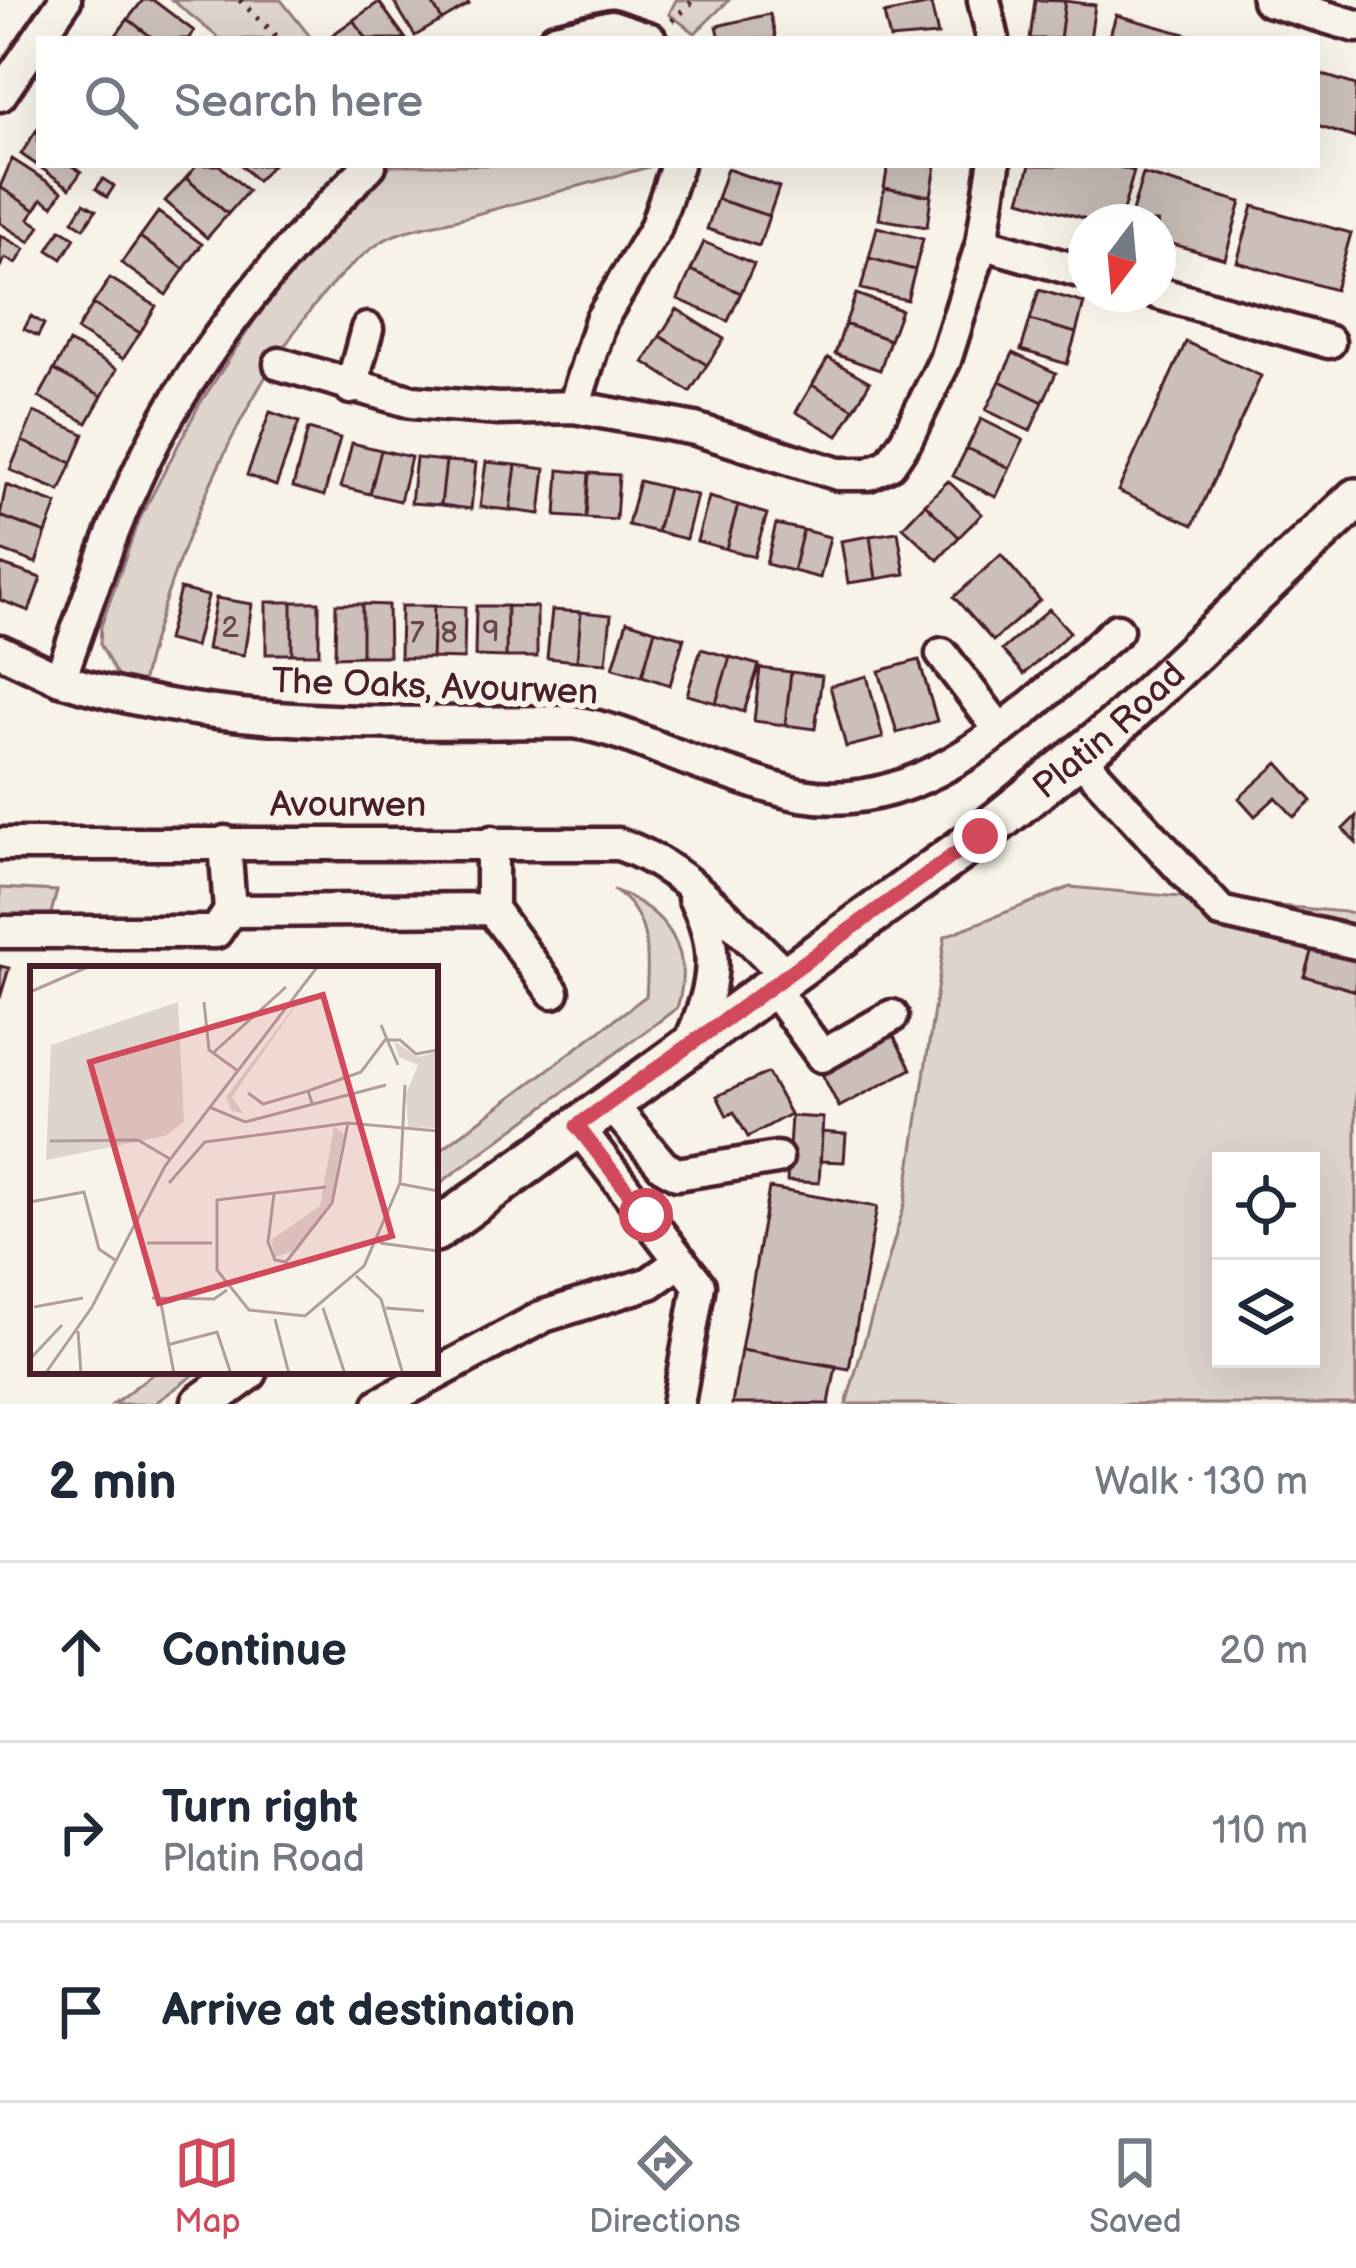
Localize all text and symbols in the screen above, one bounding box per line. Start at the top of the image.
search box [36,36,1320,168]
icon: search [78,69,144,135]
text: Search here [174,75,423,130]
north arrow [1068,204,1176,312]
house number: 2 [221,610,239,646]
house number: 9 [482,614,500,650]
house number: 7 [410,615,425,651]
house number: 8 [440,615,458,651]
street label: Platin Road [1025,653,1195,809]
street label: The Oaks, Avourwen [271,660,599,715]
street label: Avourwen [270,784,426,827]
route end [953,809,1007,863]
inset map [30,966,438,1374]
map controls [1212,1152,1320,1368]
button: locate [1212,1152,1320,1260]
route start [619,1188,673,1242]
button: layers [1212,1260,1320,1368]
text: 2 min [48,1452,177,1513]
text: Walk · 130 m [1095,1459,1308,1506]
icon: ahead [48,1619,114,1685]
text: Continue [162,1624,347,1679]
text: 20 m [1219,1628,1308,1675]
text: Turn right [162,1781,358,1836]
icon: right [48,1799,114,1865]
text: 110 m [1212,1808,1308,1855]
text: Platin Road [162,1836,365,1883]
icon: arrive [48,1979,114,2045]
text: Arrive at destination [162,1984,575,2039]
tab: Map [174,2130,241,2242]
tab: Directions [589,2130,741,2242]
tab: Saved [1089,2130,1182,2242]

